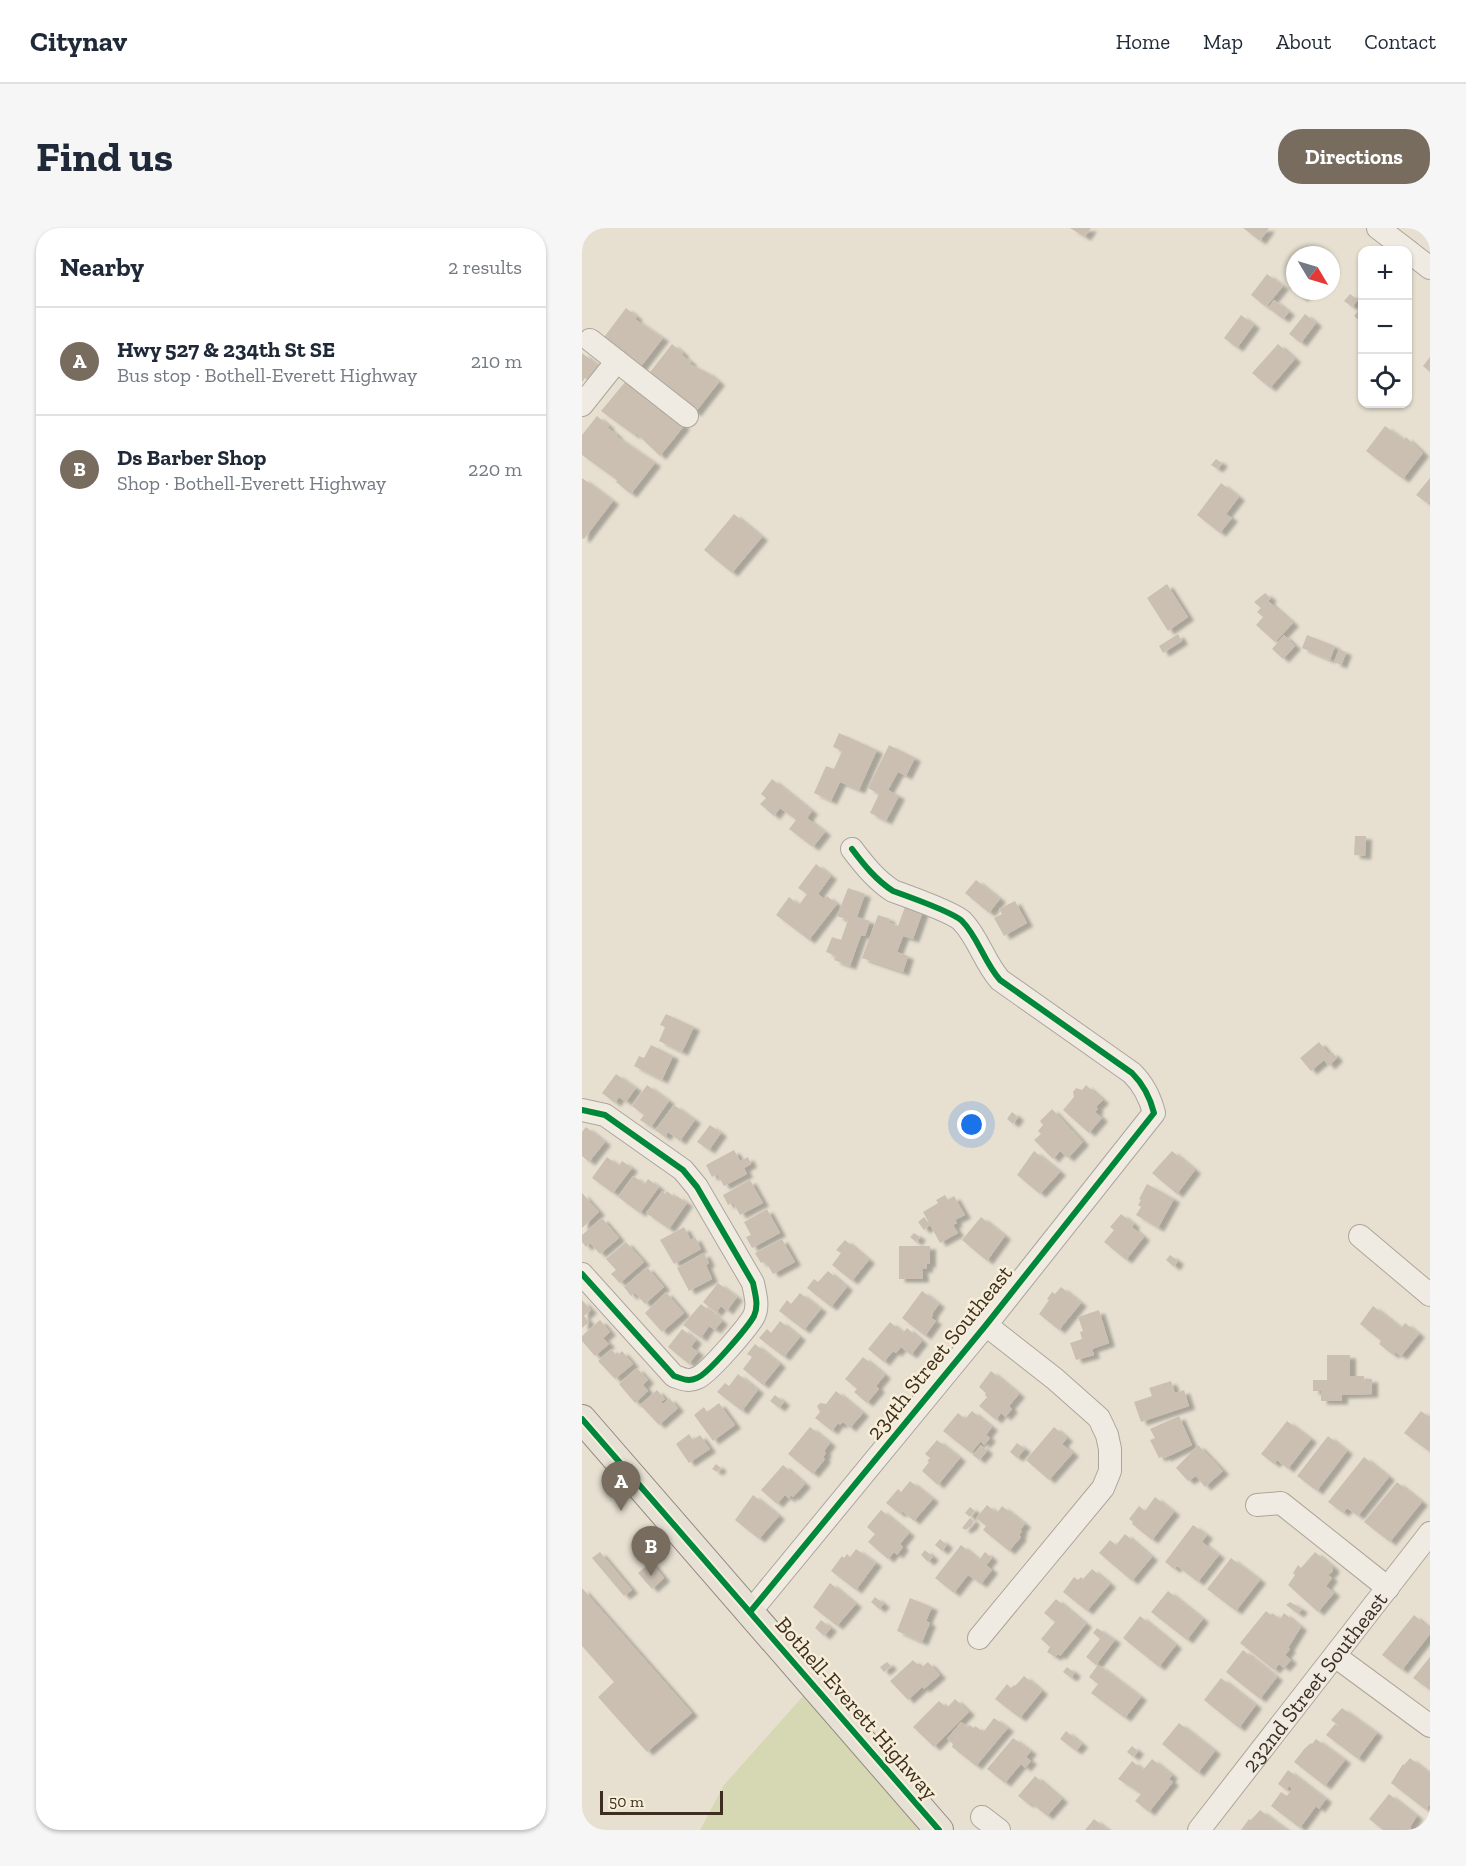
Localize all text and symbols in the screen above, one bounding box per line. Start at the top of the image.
text: Citynav [30,25,127,58]
text: Home [1116,29,1170,54]
text: Map [1203,29,1243,54]
text: About [1276,29,1331,54]
text: Contact [1364,29,1436,54]
button: Directions [1278,129,1430,184]
text: Find us [36,131,173,182]
north arrow [1286,246,1340,300]
map controls [1358,246,1412,408]
button: + [1358,246,1412,300]
text: Nearby [60,251,144,283]
text: 2 results [448,255,522,279]
button: − [1358,300,1412,354]
text: Hwy 527 & 234th St SE [117,336,335,363]
text: A [73,349,86,373]
text: 210 m [471,349,522,373]
button: locate [1358,354,1412,408]
text: Bus stop · Bothell-Everett Highway [117,363,417,387]
text: Ds Barber Shop [117,444,266,471]
text: B [73,457,86,481]
text: 220 m [468,457,522,481]
text: Shop · Bothell-Everett Highway [117,471,386,495]
your location [957,1110,986,1139]
street label: 234th Street Southeast [861,1259,1019,1445]
pin: A [602,1462,640,1511]
pin: B [632,1526,670,1576]
street label: 232nd Street Southeast [1236,1586,1394,1777]
street label: Bothell-Everett Highway [770,1611,944,1806]
scale bar [600,1788,723,1816]
text: 50 m [609,1792,644,1811]

